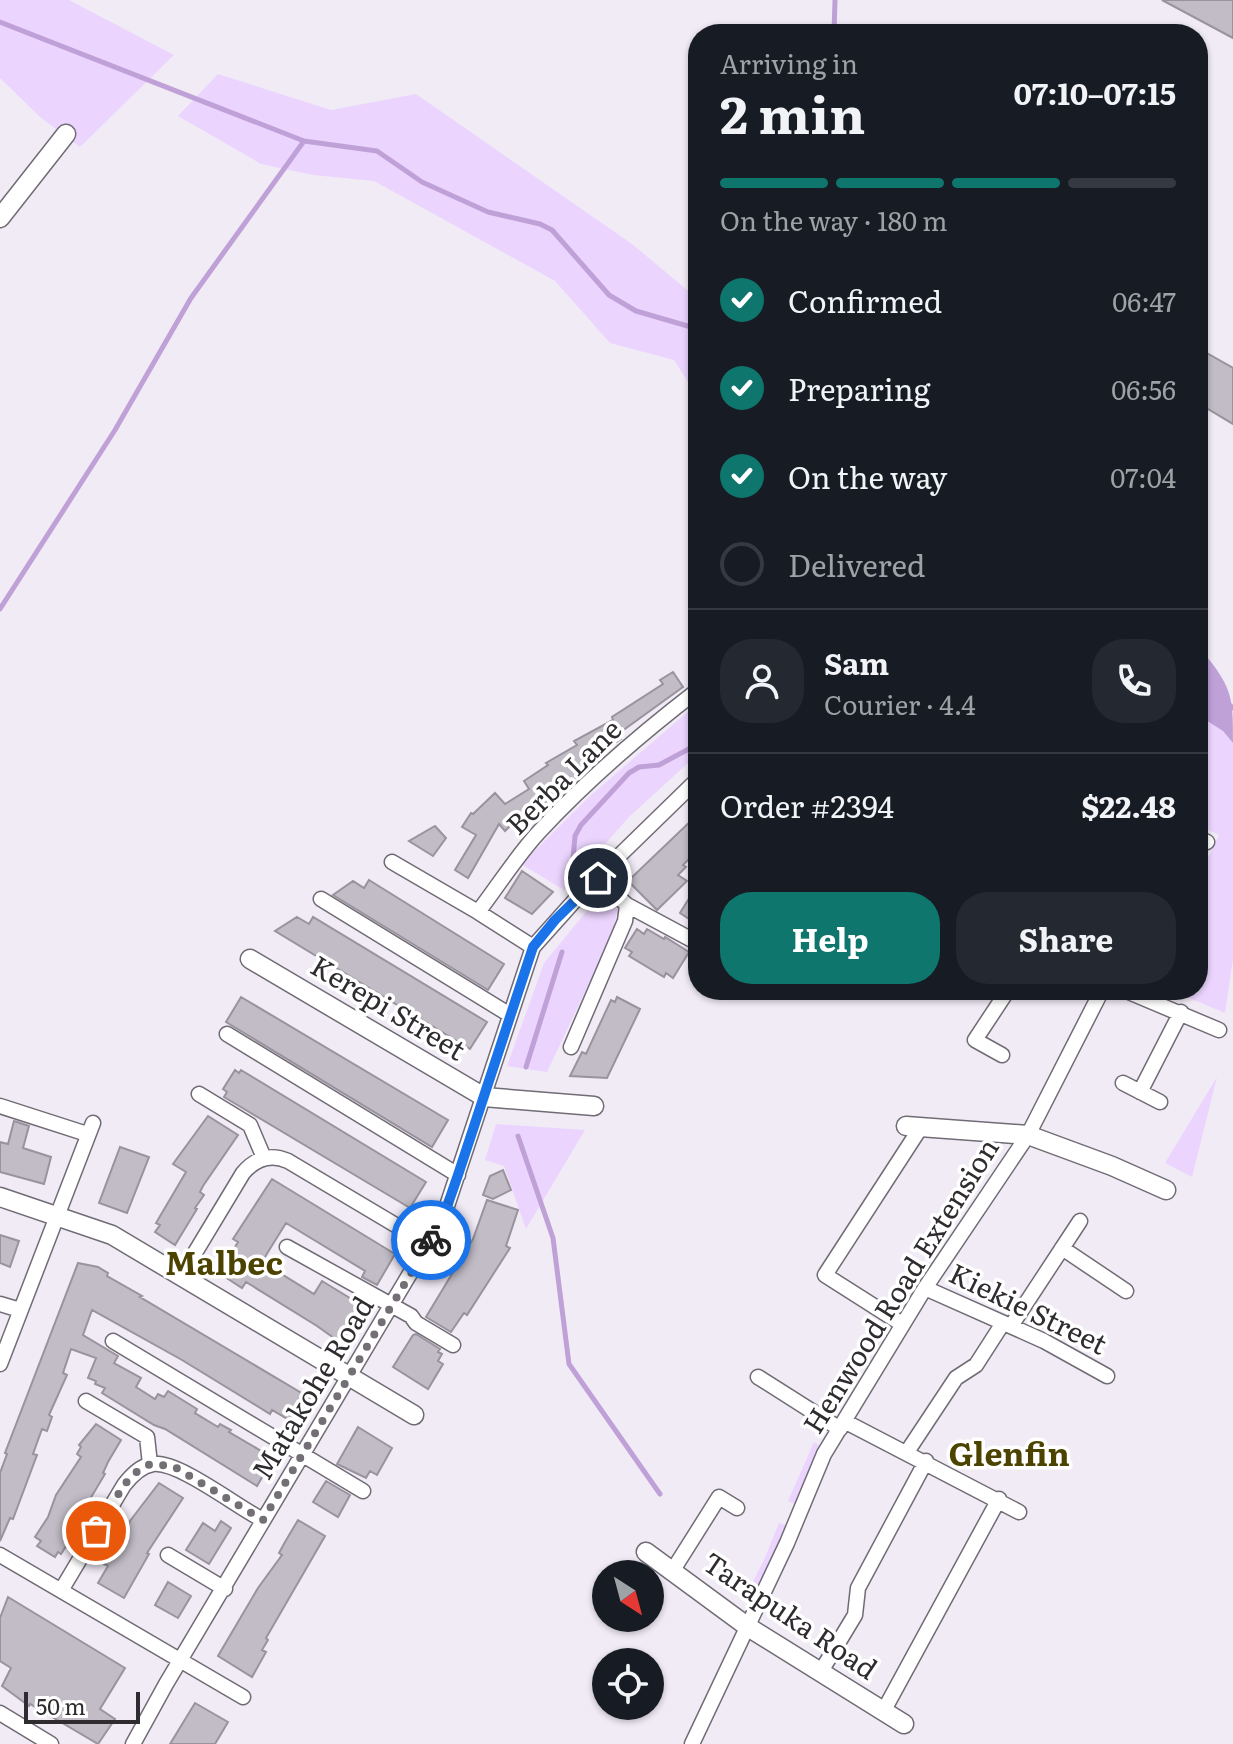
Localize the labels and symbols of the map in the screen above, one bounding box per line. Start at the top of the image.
street label: Berba Lane [495,708,630,843]
pin [564,844,632,912]
street label: Kerepi Street [303,943,475,1070]
street label: Henwood Road Extension [791,1129,1008,1441]
courier [391,1200,471,1280]
district label: Malbec [165,1237,283,1285]
street label: Kiekie Street [943,1251,1116,1364]
street label: Matakohe Road [240,1287,383,1487]
district label: Glenfin [948,1428,1070,1476]
pin [62,1497,130,1565]
street label: Tarapuka Road [696,1540,887,1688]
north arrow [592,1560,664,1632]
scale bar [24,1688,140,1724]

